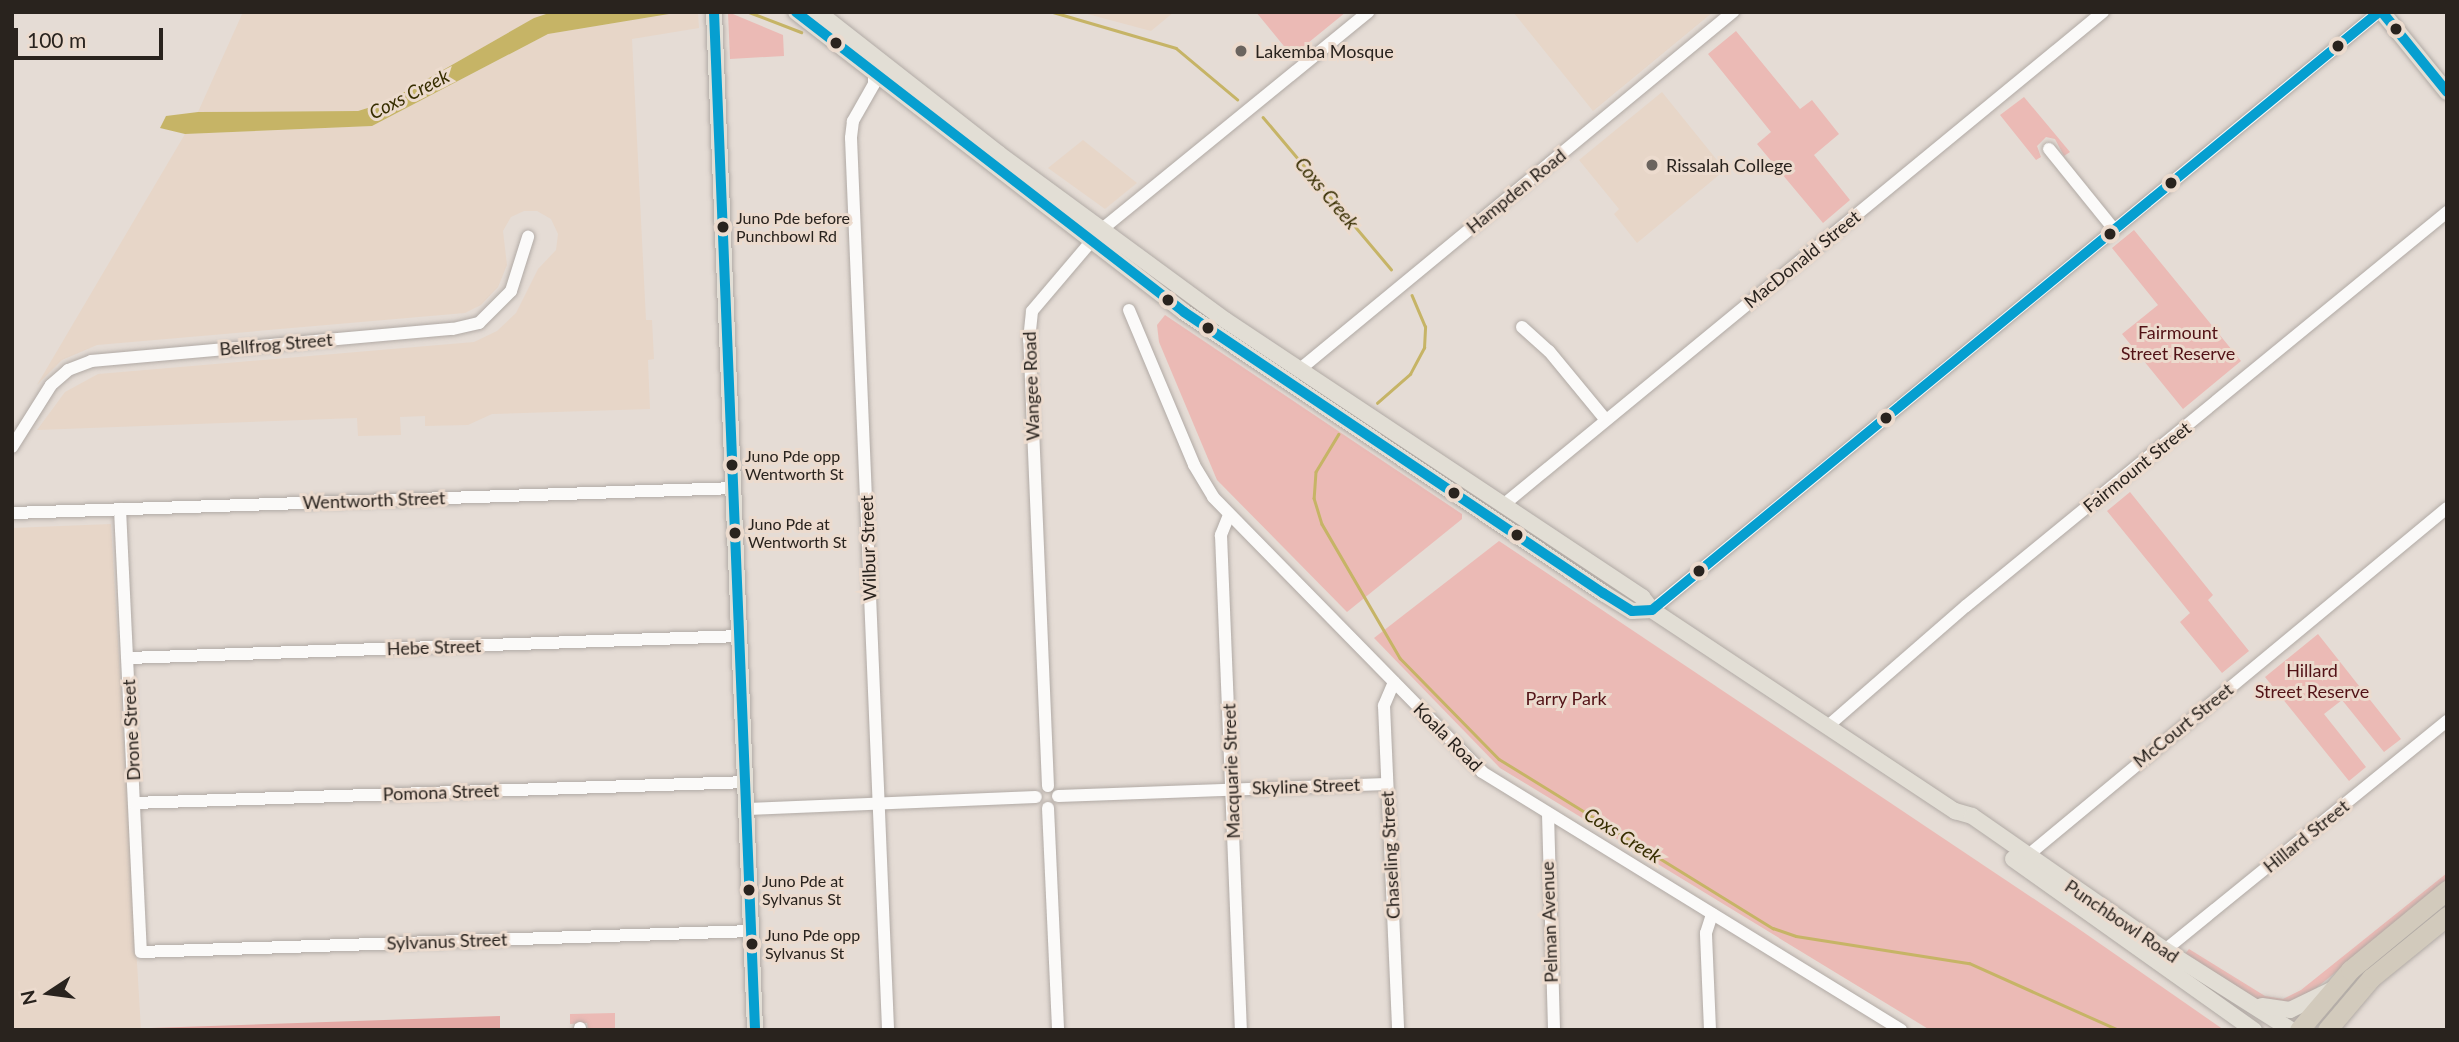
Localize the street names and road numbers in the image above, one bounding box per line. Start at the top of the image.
street label: Hampden Road [1462,144,1570,238]
street label: MacDonald Street [1740,206,1864,312]
street label: Bellfrog Street [219,328,333,360]
street label: Wangee Road [1018,331,1044,441]
street label: Fairmount Street [2079,417,2195,517]
street label: Wentworth Street [302,487,446,513]
street label: Wilbur Street [855,495,881,601]
street label: Hebe Street [386,635,482,659]
street label: McCourt Street [2129,678,2237,772]
street label: Drone Street [118,679,144,781]
street label: Koala Road [1409,698,1487,776]
street label: Macquarie Street [1218,703,1244,839]
street label: Skyline Street [1252,773,1360,799]
street label: Pomona Street [382,779,500,805]
street label: Chaseling Street [1376,790,1404,920]
street label: Hillard Street [2259,795,2353,877]
street label: Pelman Avenue [1536,861,1562,983]
street label: Punchbowl Road [2061,875,2183,967]
street label: Sylvanus Street [386,928,508,954]

